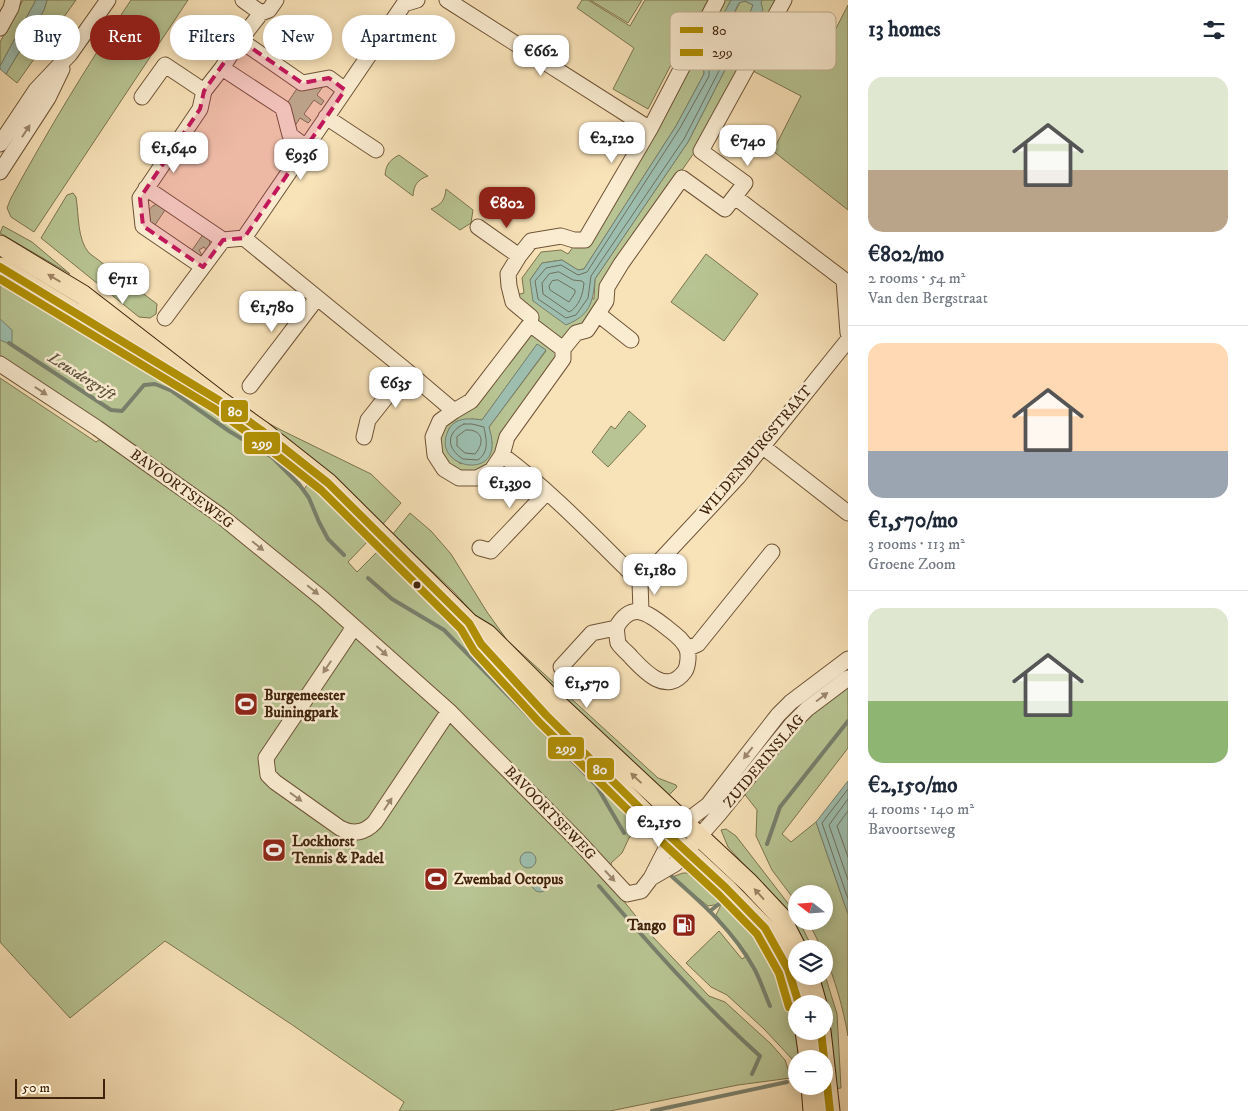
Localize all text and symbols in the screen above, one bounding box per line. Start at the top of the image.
legend [670,12,836,70]
chip: Buy [15,15,80,60]
chip: Rent [90,15,160,60]
chip: Filters [170,15,253,60]
chip: New [263,15,332,60]
chip: Apartment [342,15,455,60]
icon: filters [1200,16,1228,44]
text: 13 homes [868,17,941,43]
text: 80 [712,22,727,40]
pin: €662 [511,34,571,77]
text: €662 [524,41,558,61]
text: 299 [712,44,733,62]
icon: home [1003,110,1093,200]
pin: €2,120 [571,121,653,164]
pin: €740 [718,124,778,167]
one-way arrow [22,125,31,138]
text: €2,120 [590,128,634,148]
text: €740 [730,131,766,151]
pin: €1,640 [133,132,215,174]
text: €1,640 [151,138,197,158]
pin: €936 [271,138,331,181]
text: €936 [285,145,317,165]
pin: €802 [477,186,537,229]
text: €802 [490,193,524,213]
text: €802/mo [868,242,944,268]
pin: €711 [93,262,153,305]
text: 2 rooms · 54 m² [868,268,965,288]
text: €711 [108,269,138,289]
one-way arrow [48,274,61,283]
text: Van den Bergstraat [868,288,988,308]
pin: €1,780 [231,290,313,333]
text: €1,780 [250,297,294,317]
water label: Leusdergrift [44,347,120,405]
pin: €635 [366,366,426,409]
text: €635 [380,373,412,393]
icon: home [1003,375,1093,465]
street label: WILDENBURGSTRAAT [695,381,817,521]
one-way arrow [34,386,47,395]
line badge: 80 [220,399,249,423]
text: 80 [228,403,243,421]
line badge: 299 [243,431,281,455]
text: 299 [252,435,272,453]
street label: BAVOORTSEWEG [126,445,238,533]
pin: €1,390 [469,466,551,509]
text: €1,390 [489,473,531,493]
text: €1,570/mo [868,508,958,534]
text: 3 rooms · 113 m² [868,534,965,554]
one-way arrow [251,541,264,552]
pin: €1,180 [614,554,696,596]
text: Groene Zoom [868,554,956,574]
text: €1,180 [634,560,676,580]
unlabelled marker [412,580,422,590]
one-way arrow [306,585,319,596]
icon: home [1003,640,1093,730]
one-way arrow [375,646,388,657]
one-way arrow [322,660,332,674]
pin: €1,570 [546,666,628,709]
text: €1,570 [565,673,609,693]
place label: Burgemeester Buiningpark [264,686,345,722]
sports icon: Burgemeester Buiningpark [233,691,259,717]
one-way arrow [815,692,829,702]
street label: ZUIDERINSLAG [719,710,809,812]
line badge: 299 [547,736,585,760]
text: 299 [556,740,576,758]
one-way arrow [743,747,754,760]
line badge: 80 [586,757,615,781]
text: 80 [593,761,608,779]
street label: BAVOORTSEWEG [500,762,600,864]
one-way arrow [630,772,642,784]
text: €2,150/mo [868,773,957,799]
one-way arrow [289,792,302,802]
one-way arrow [383,797,392,811]
text: 4 rooms · 140 m² [868,799,974,819]
pin: €2,150 [618,806,700,848]
text: €2,150 [637,812,681,832]
text: Bavoortseweg [868,819,955,839]
place label: Lockhorst Tennis & Padel [291,832,384,868]
sports icon: Lockhorst Tennis & Padel [261,837,287,863]
sports icon: Zwembad Octopus [423,866,449,892]
one-way arrow [604,869,616,881]
place label: Zwembad Octopus [454,870,563,889]
north arrow [788,885,832,930]
map controls [788,885,833,1095]
one-way arrow [753,888,765,900]
fuel station icon: Tango [671,912,697,938]
place label: Tango [626,916,667,935]
button: layers [788,940,833,985]
button: + [788,995,833,1040]
button: − [788,1050,833,1095]
scale bar [15,1076,105,1099]
text: 50 m [22,1079,50,1097]

